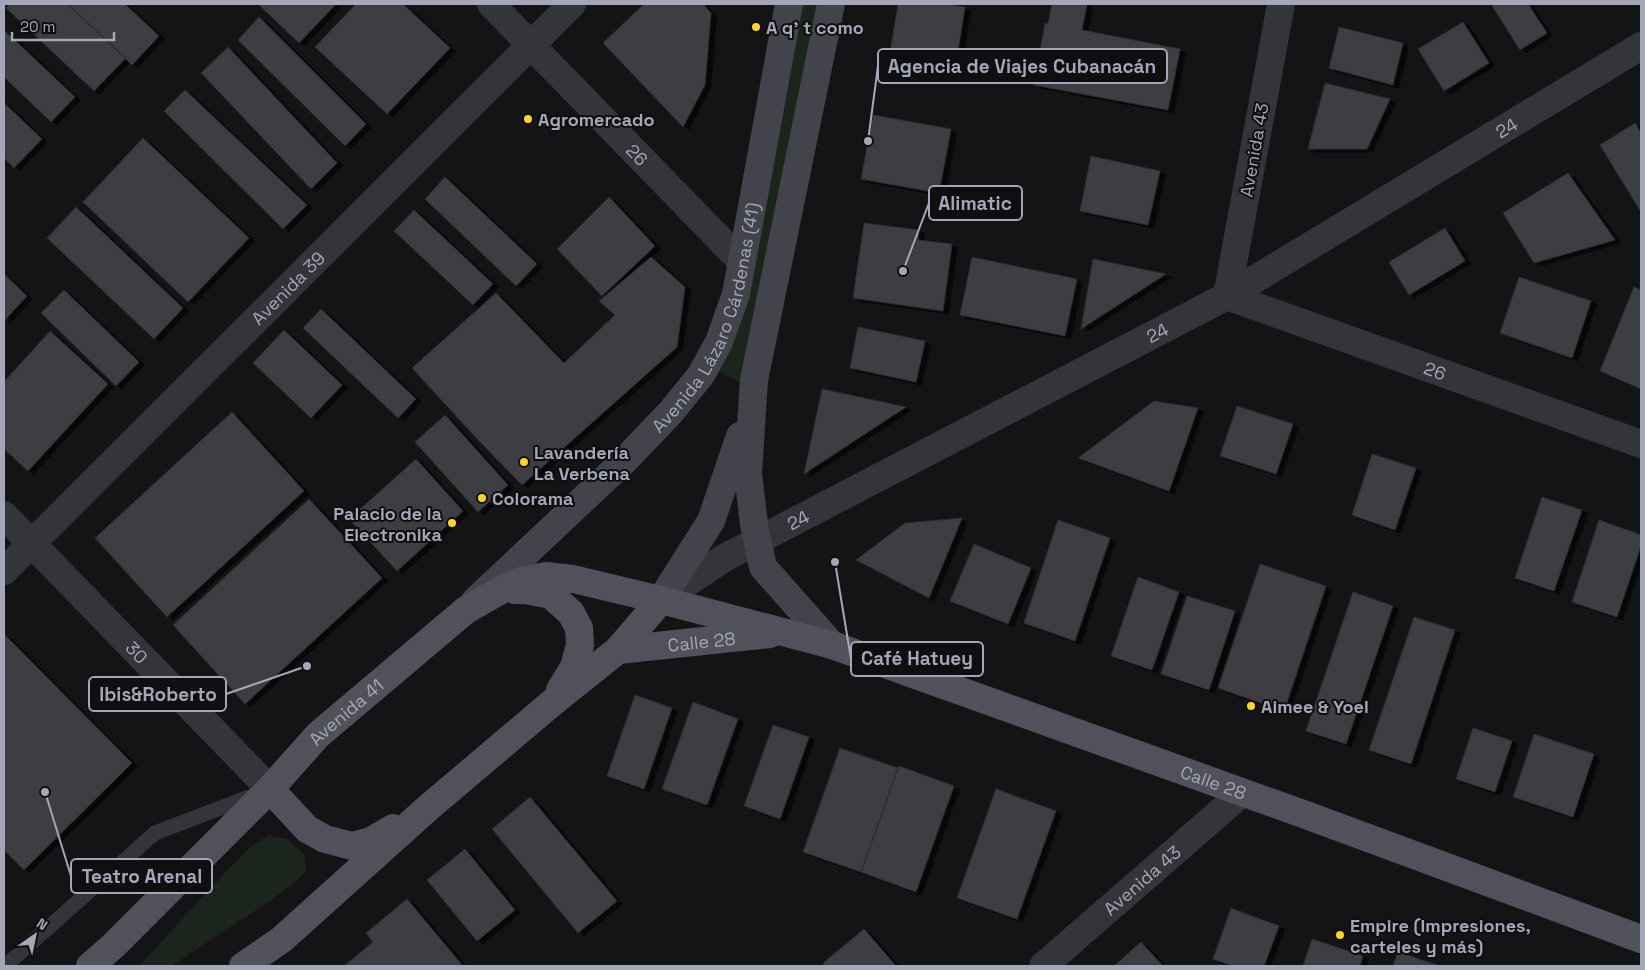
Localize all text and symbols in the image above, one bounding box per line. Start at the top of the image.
scale bar [12,10,115,42]
place label: A q' t como [766,16,864,39]
text: 20 m [20,17,55,36]
marker: A q' t como [750,21,762,33]
callout: Agencia de Viajes Cubanacán [878,49,1167,83]
text: Agencia de Viajes Cubanacán [888,54,1156,79]
street label: Avenida 43 [1234,101,1274,199]
place label: Agromercado [538,108,655,131]
street label: 24 [1491,112,1521,143]
marker: Agromercado [522,113,534,125]
street label: 26 [622,139,653,170]
callout: Alimatic [929,186,1022,220]
text: Alimatic [938,191,1012,216]
street label: Avenida Lázaro Cárdenas (41) [646,201,764,437]
street label: Avenida 39 [246,246,330,329]
street label: 24 [1142,317,1172,348]
street label: 26 [1421,356,1449,385]
place label: Lavandería La Verbena [534,441,631,485]
marker: Lavandería La Verbena [518,456,530,468]
place label: Colorama [492,487,574,510]
marker: Colorama [476,492,488,504]
place label: Palacio de la Electronika [333,502,443,546]
street label: 24 [783,504,813,535]
marker: Palacio de la Electronika [446,517,458,529]
street label: Calle 28 [666,626,737,656]
street label: 30 [121,636,153,668]
callout: Café Hatuey [851,642,983,676]
text: Café Hatuey [861,646,973,671]
street label: Avenida 41 [303,673,388,750]
callout: Ibis&Roberto [89,677,226,711]
text: Ibis&Roberto [99,682,217,707]
place label: Aimee & Yoel [1261,695,1369,718]
marker: Aimee & Yoel [1245,700,1257,712]
street label: Calle 28 [1178,760,1249,804]
street label: Avenida 43 [1098,840,1185,920]
callout: Teatro Arenal [71,859,212,893]
text: Teatro Arenal [82,864,202,889]
north arrow [10,910,60,960]
text: N [33,914,51,934]
place label: Empire (Impresiones, carteles y más) [1350,914,1531,958]
marker: Empire (Impresiones, carteles y más) [1334,929,1346,941]

